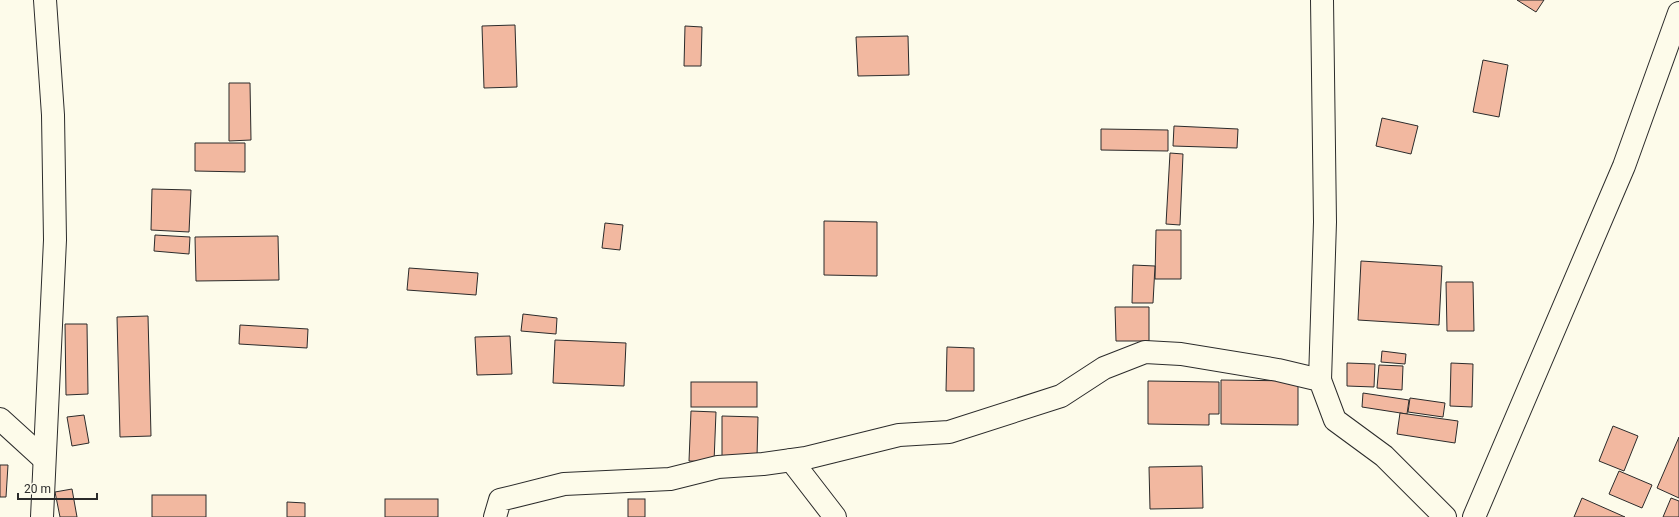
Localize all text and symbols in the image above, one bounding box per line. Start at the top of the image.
scale bar [18,475,97,501]
text: 20 m [24,482,51,496]

